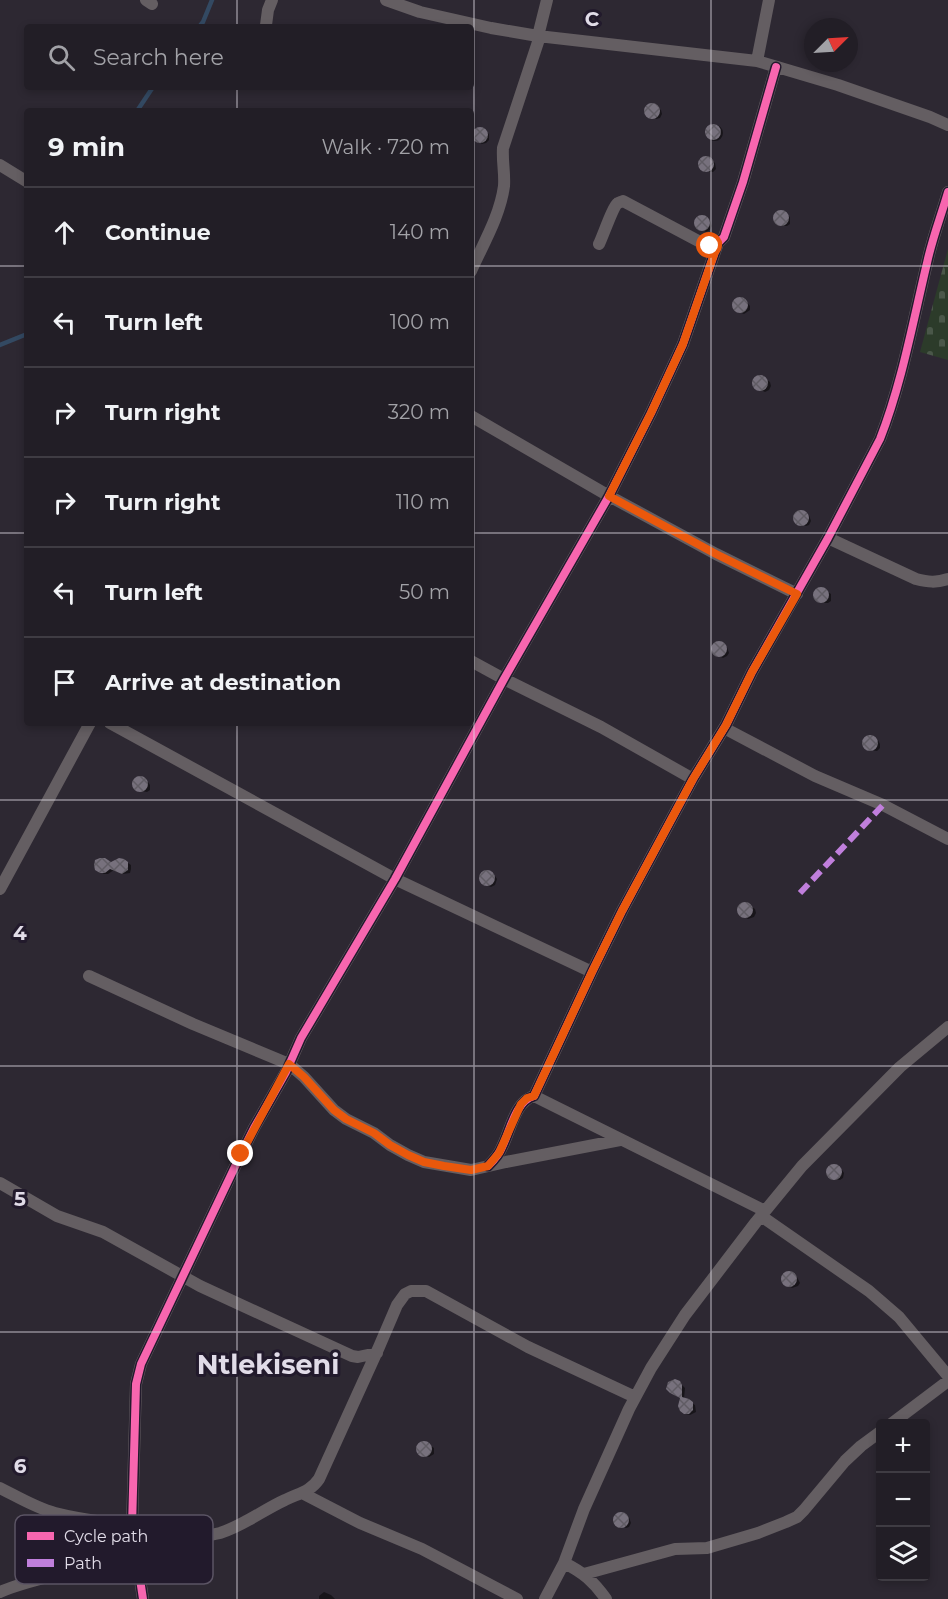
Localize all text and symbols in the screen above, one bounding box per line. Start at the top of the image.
text: C [585,7,600,31]
north arrow [804,18,858,72]
search box [24,24,474,90]
icon: search [45,41,78,74]
text: Search here [93,44,224,71]
text: 9 min [48,131,125,163]
text: Walk · 720 m [321,135,450,159]
icon: ahead [48,216,81,249]
text: Continue [105,219,211,246]
text: 140 m [390,220,450,244]
route start [696,232,722,258]
icon: left [48,306,81,339]
text: Turn left [105,309,203,336]
text: 100 m [390,310,450,334]
icon: right [48,396,81,429]
text: Turn right [105,399,220,426]
text: 320 m [388,400,450,424]
icon: right [48,486,81,519]
text: Turn right [105,489,220,516]
text: 110 m [396,490,450,514]
icon: left [48,576,81,609]
text: Turn left [105,579,203,606]
text: 50 m [399,580,450,604]
icon: arrive [48,666,81,699]
text: Arrive at destination [105,669,341,696]
text: 4 [13,921,27,945]
route end [227,1140,253,1166]
text: 5 [14,1187,26,1211]
district label: Ntlekiseni [197,1348,339,1381]
map controls [876,1419,930,1581]
button: + [876,1419,930,1473]
text: 6 [14,1454,27,1478]
button: − [876,1473,930,1527]
legend [15,1515,213,1584]
text: Cycle path [64,1527,148,1546]
button: layers [876,1527,930,1581]
text: Path [64,1554,102,1573]

